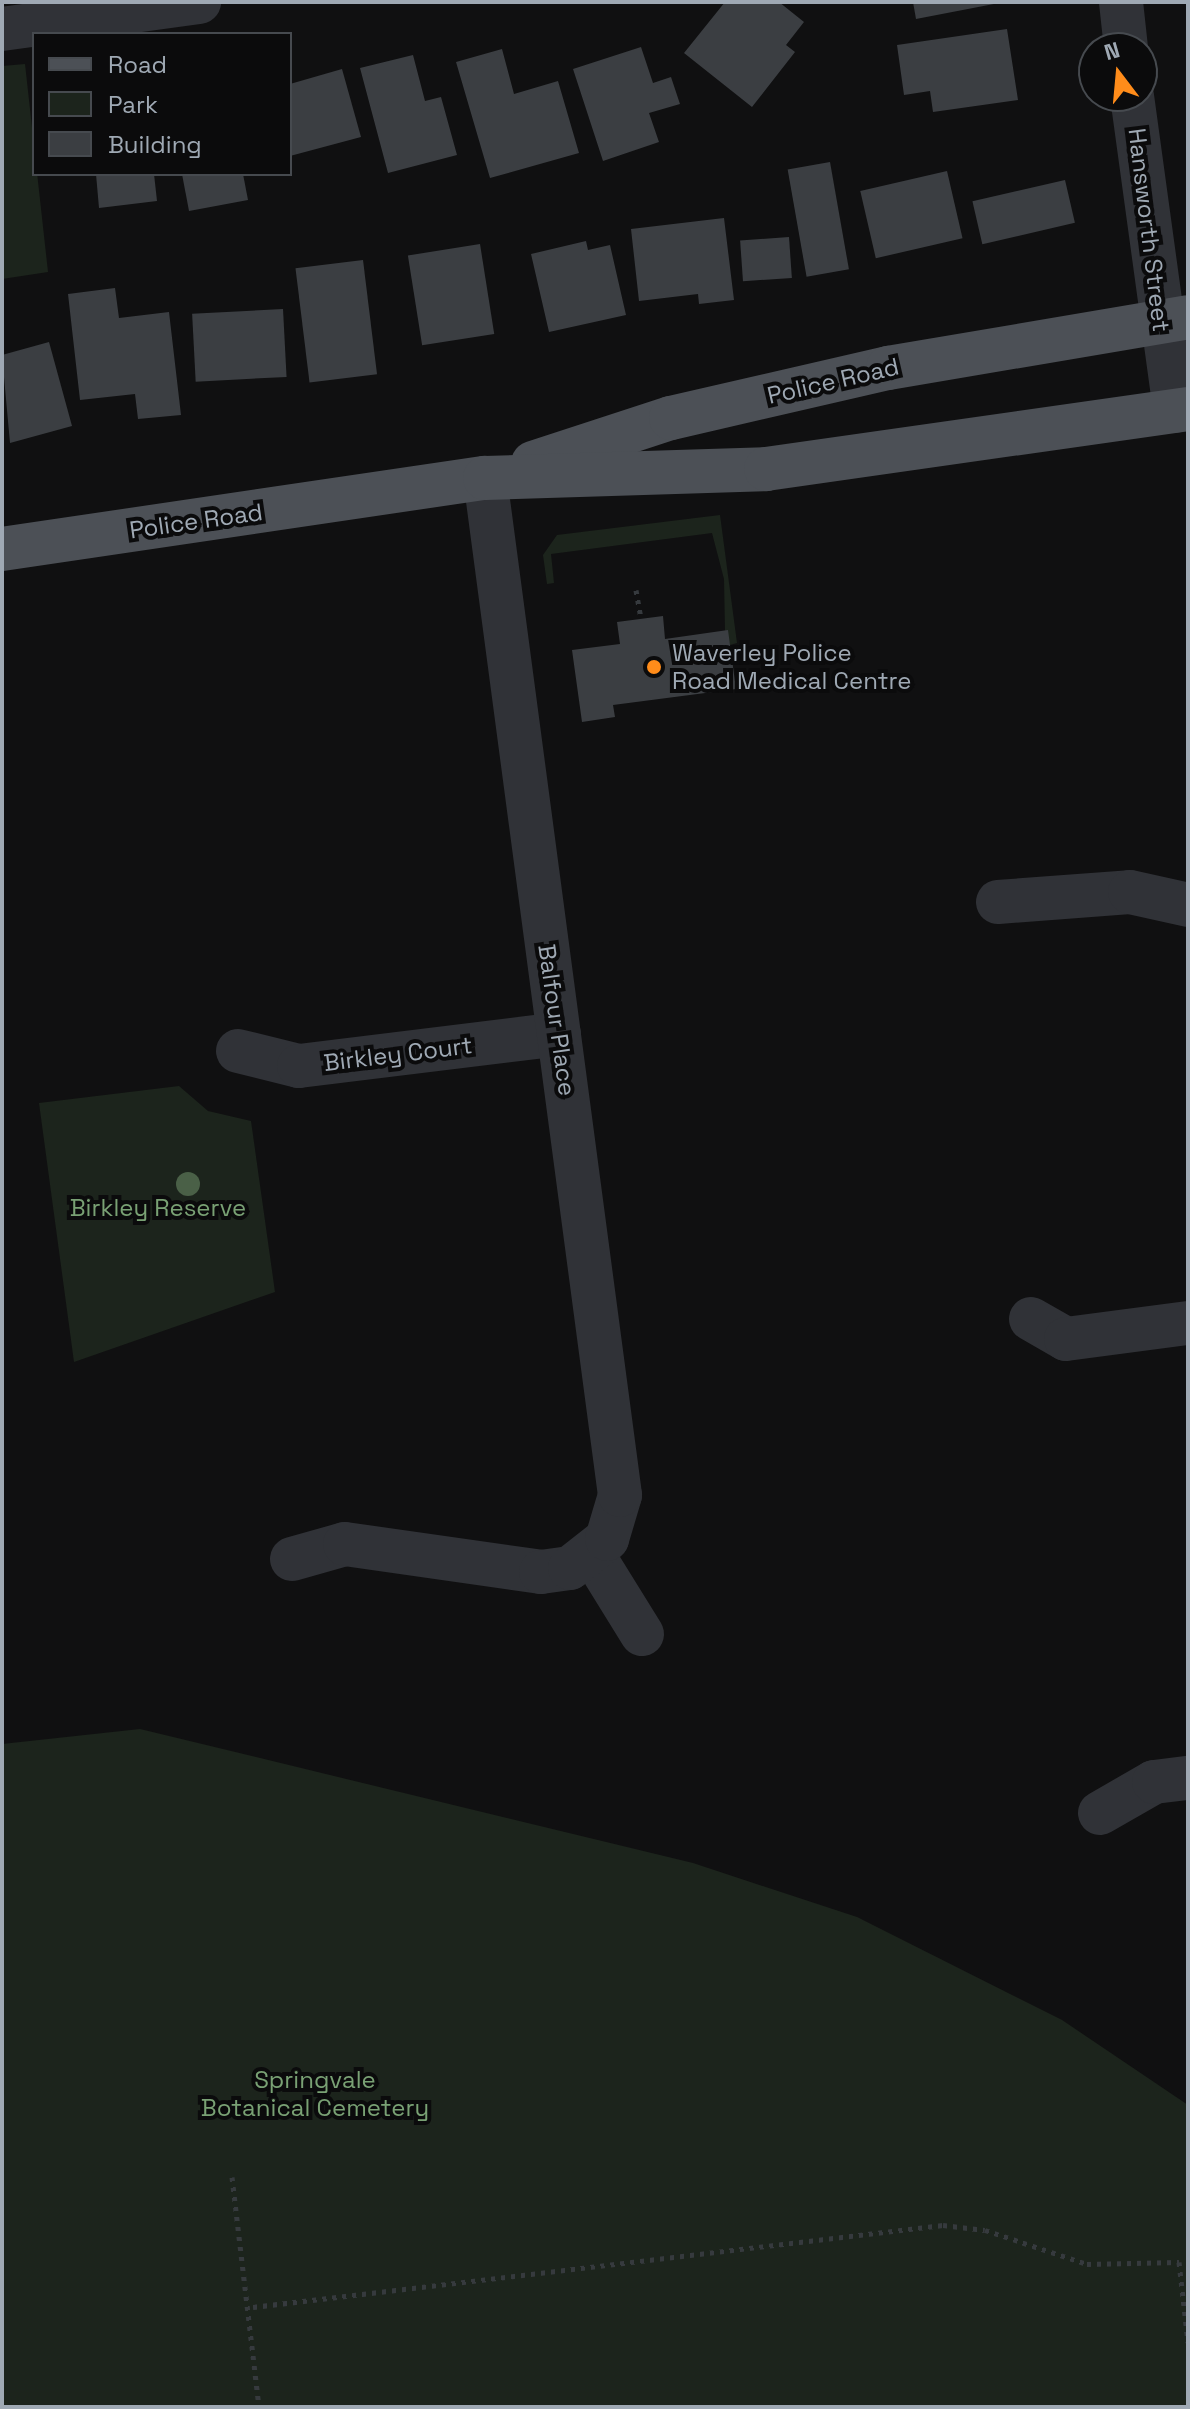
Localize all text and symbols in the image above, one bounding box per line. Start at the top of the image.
legend [32,32,292,176]
north arrow [1078,32,1158,112]
text: N [1101,35,1123,66]
text: Road [108,49,167,80]
text: Park [108,89,158,120]
street label: Hansworth Street [1122,127,1176,333]
text: Building [108,129,202,160]
street label: Police Road [764,352,902,410]
street label: Police Road [128,497,264,545]
place label: Waverley Police Road Medical Centre [672,639,911,695]
marker: Waverley Police Road Medical Centre [643,656,665,678]
street label: Balfour Place [532,942,582,1098]
street label: Birkley Court [322,1031,474,1077]
park label: Birkley Reserve [70,1194,246,1222]
park label: Springvale Botanical Cemetery [201,2066,429,2122]

